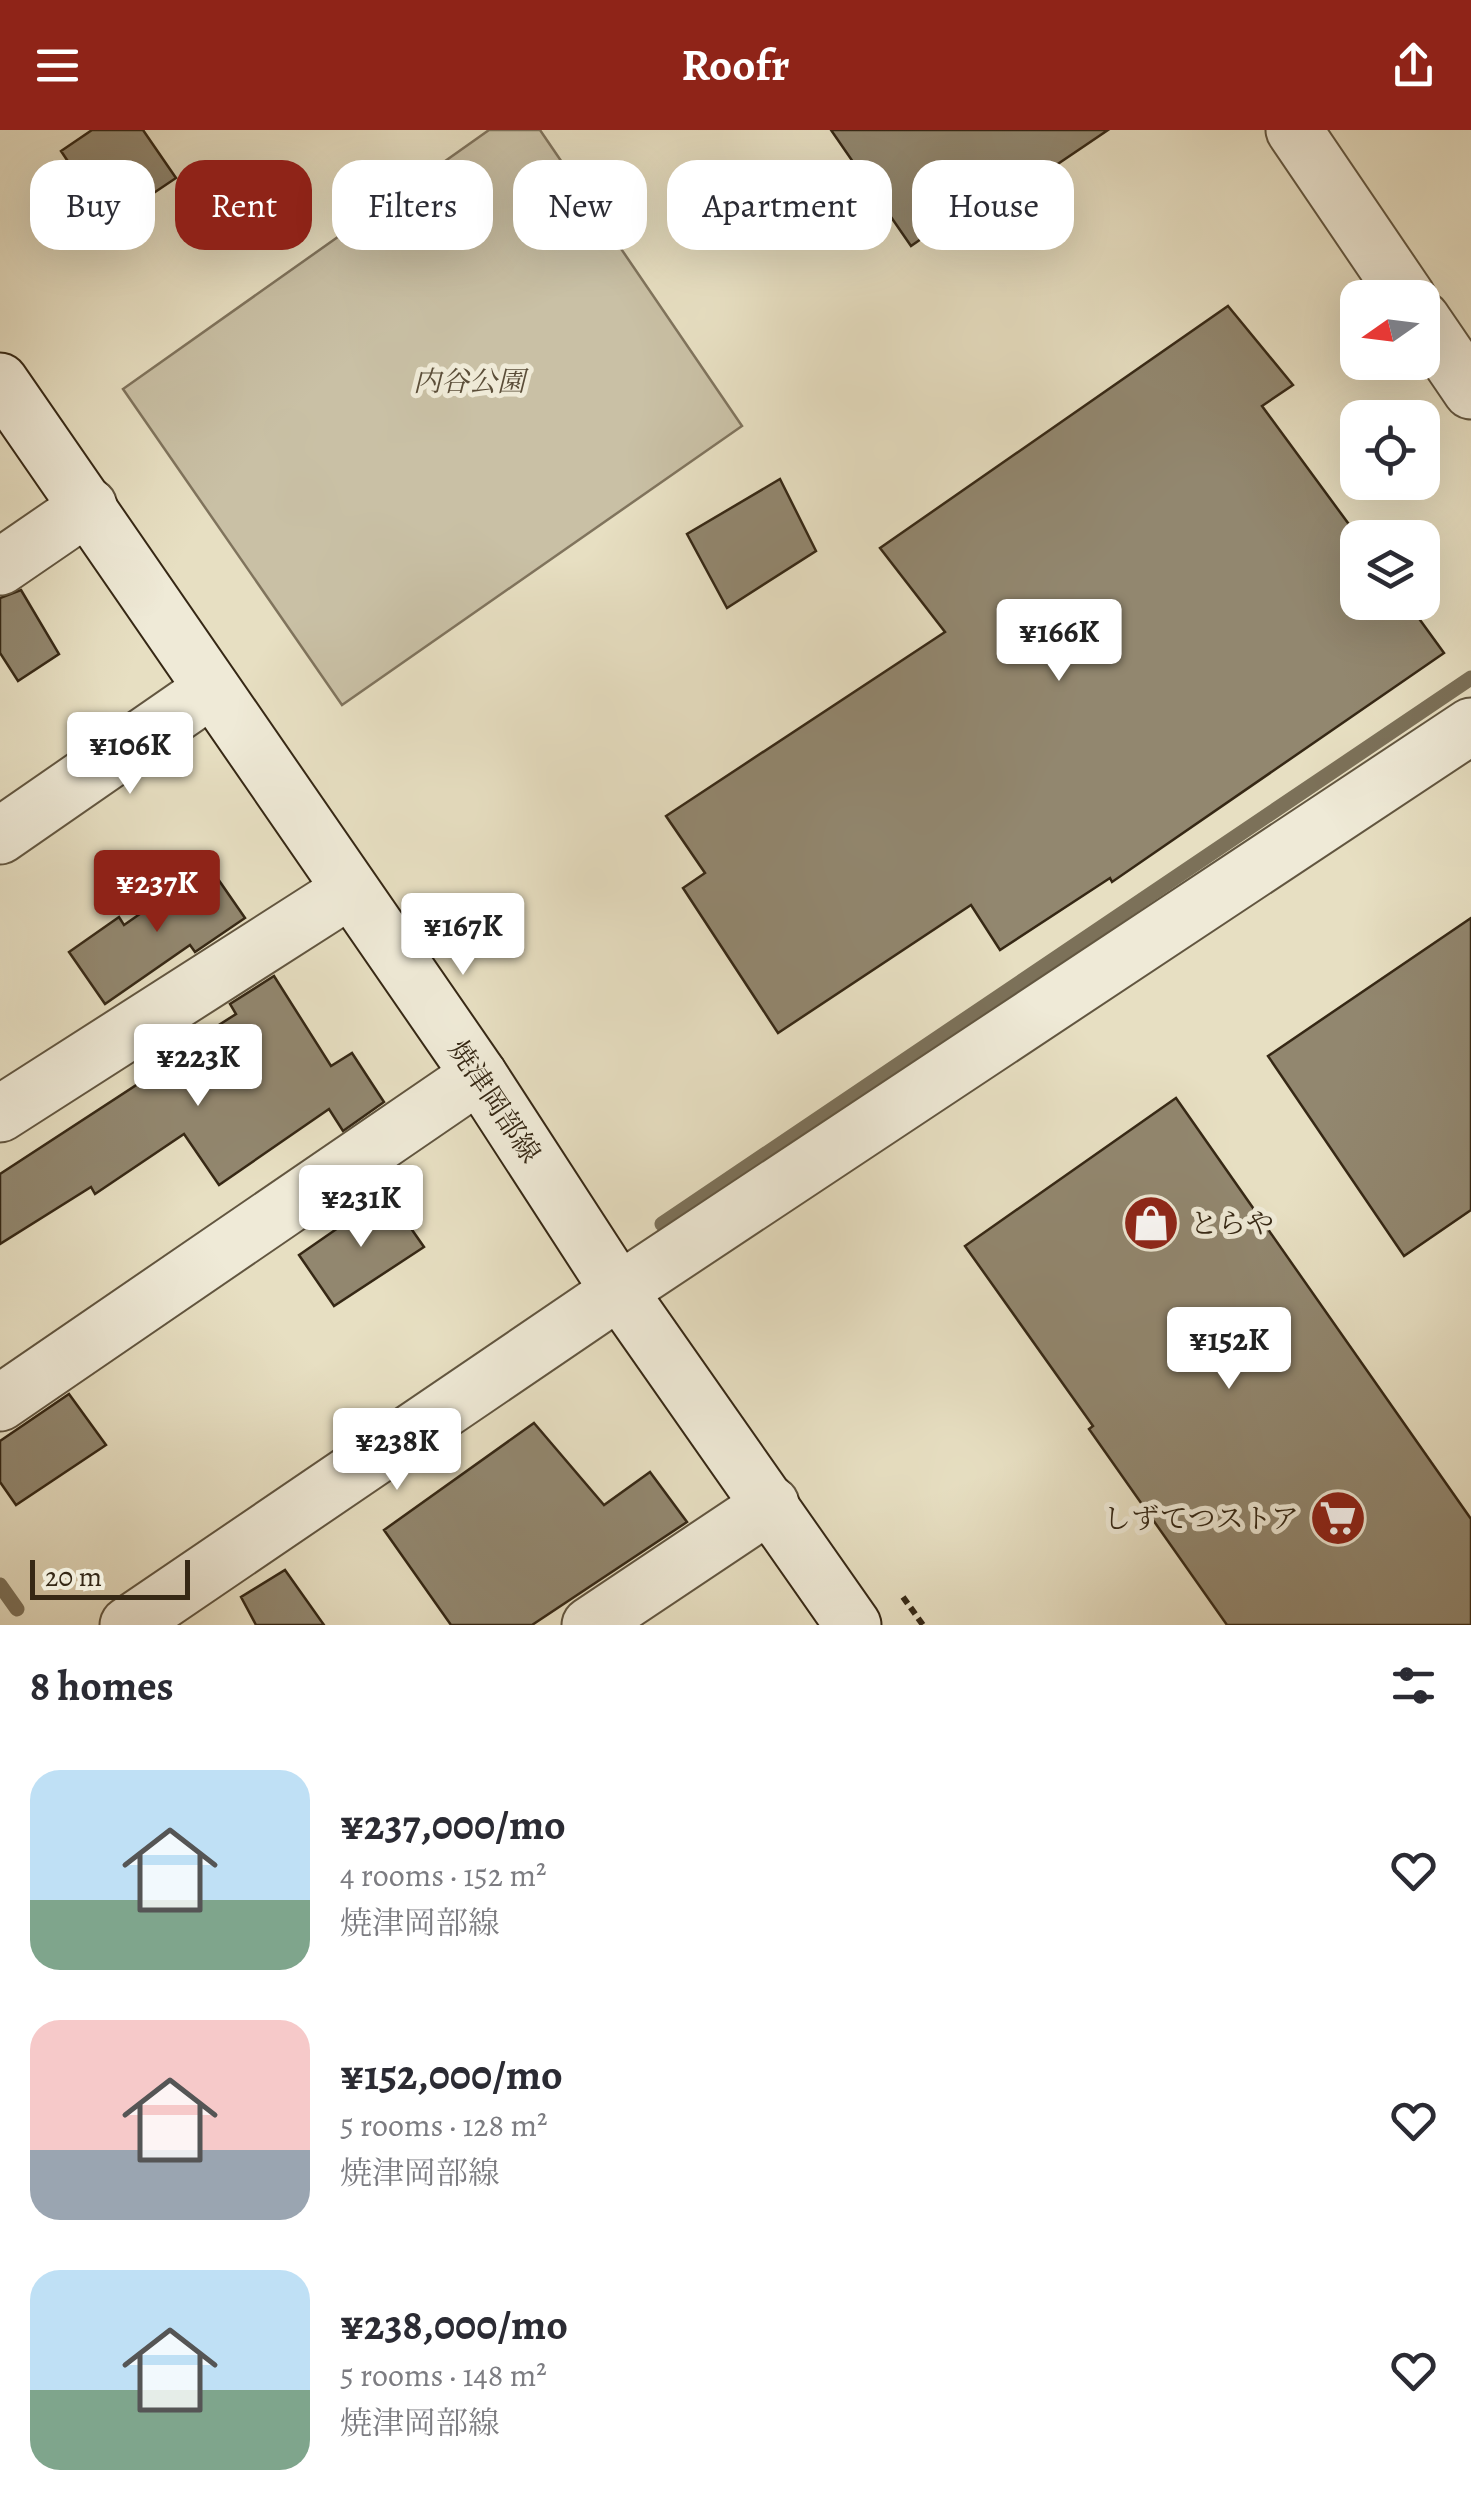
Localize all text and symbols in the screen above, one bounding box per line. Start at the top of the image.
text: Roofr [682,34,789,96]
icon: menu [30,38,85,93]
icon: share [1386,38,1441,93]
chip: Buy [30,160,155,250]
chip: Rent [175,160,312,250]
chip: Filters [332,160,493,250]
chip: New [513,160,647,250]
chip: Apartment [667,160,892,250]
chip: House [912,160,1074,250]
north arrow [1340,280,1440,380]
map controls [1340,280,1440,620]
park label: 内谷公園 [413,363,529,401]
button: locate [1340,400,1440,500]
button: layers [1340,520,1440,620]
pin: ¥166K [989,599,1129,684]
text: ¥166K [1019,609,1099,653]
pin: ¥106K [60,712,200,797]
text: ¥106K [89,722,171,766]
pin: ¥237K [87,850,227,935]
text: ¥237K [116,860,198,904]
pin: ¥167K [393,893,533,978]
text: ¥167K [423,903,503,947]
pin: ¥223K [128,1024,268,1109]
street label: 焼津岡部線 [439,1033,549,1170]
text: ¥223K [156,1034,240,1078]
pin: ¥231K [291,1165,431,1250]
text: ¥231K [321,1175,401,1219]
shop icon: とらや [1121,1193,1181,1253]
place label: とらや [1190,1205,1274,1243]
pin: ¥152K [1159,1307,1299,1392]
text: ¥152K [1189,1317,1269,1361]
pin: ¥238K [327,1408,467,1493]
text: ¥238K [355,1418,439,1462]
supermarket icon: しずてつストア [1308,1488,1368,1548]
place label: しずてつストア [1103,1500,1299,1538]
scale bar [30,1555,190,1600]
text: 20 m [45,1558,102,1596]
text: 8 homes [30,1657,174,1714]
icon: filters [1386,1658,1441,1713]
text: ¥237,000/mo [340,1796,566,1853]
icon: home [110,1810,230,1930]
icon: heart [1386,1843,1441,1898]
text: 4 rooms · 152 m² [340,1853,547,1897]
text: 焼津岡部線 [340,1901,500,1945]
text: ¥152,000/mo [340,2046,563,2103]
icon: home [110,2060,230,2180]
icon: heart [1386,2093,1441,2148]
text: 5 rooms · 128 m² [340,2103,548,2147]
text: 焼津岡部線 [340,2151,500,2195]
text: ¥238,000/mo [340,2296,568,2353]
icon: home [110,2310,230,2430]
icon: heart [1386,2343,1441,2398]
text: 5 rooms · 148 m² [340,2353,547,2397]
text: 焼津岡部線 [340,2401,500,2445]

